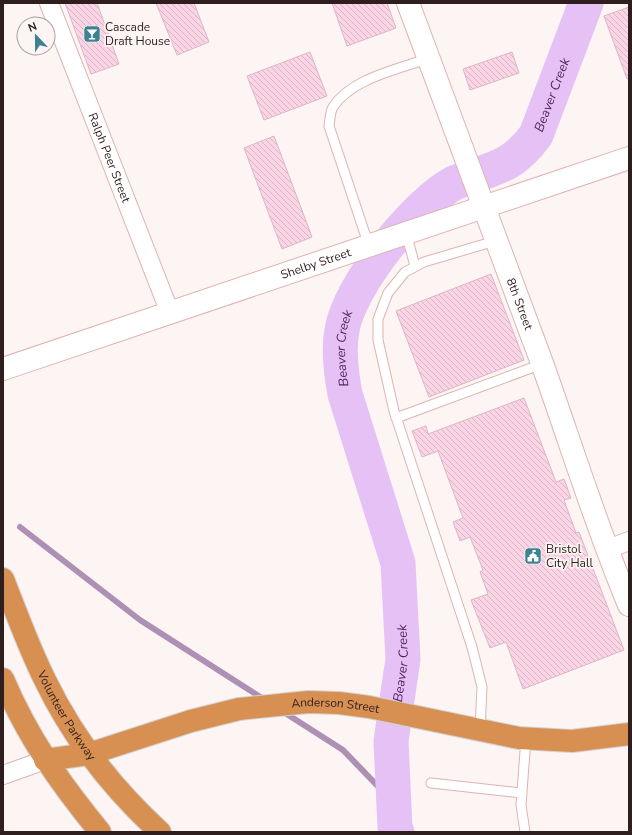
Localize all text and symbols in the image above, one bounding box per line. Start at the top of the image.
north arrow [16,16,56,56]
text: N [26,19,39,36]
place label: Cascade Draft House [105,19,170,49]
bar icon: Cascade Draft House [82,24,102,44]
water label: Beaver Creek [530,55,575,134]
street label: Ralph Peer Street [85,110,134,206]
street label: Shelby Street [279,244,354,283]
street label: 8th Street [503,276,537,333]
water label: Beaver Creek [332,307,357,388]
place label: Bristol City Hall [546,541,593,571]
public building icon: Bristol City Hall [523,546,543,566]
water label: Beaver Creek [389,624,413,703]
street label: Volunteer Parkway [33,667,100,764]
street label: Anderson Street [291,694,382,717]

